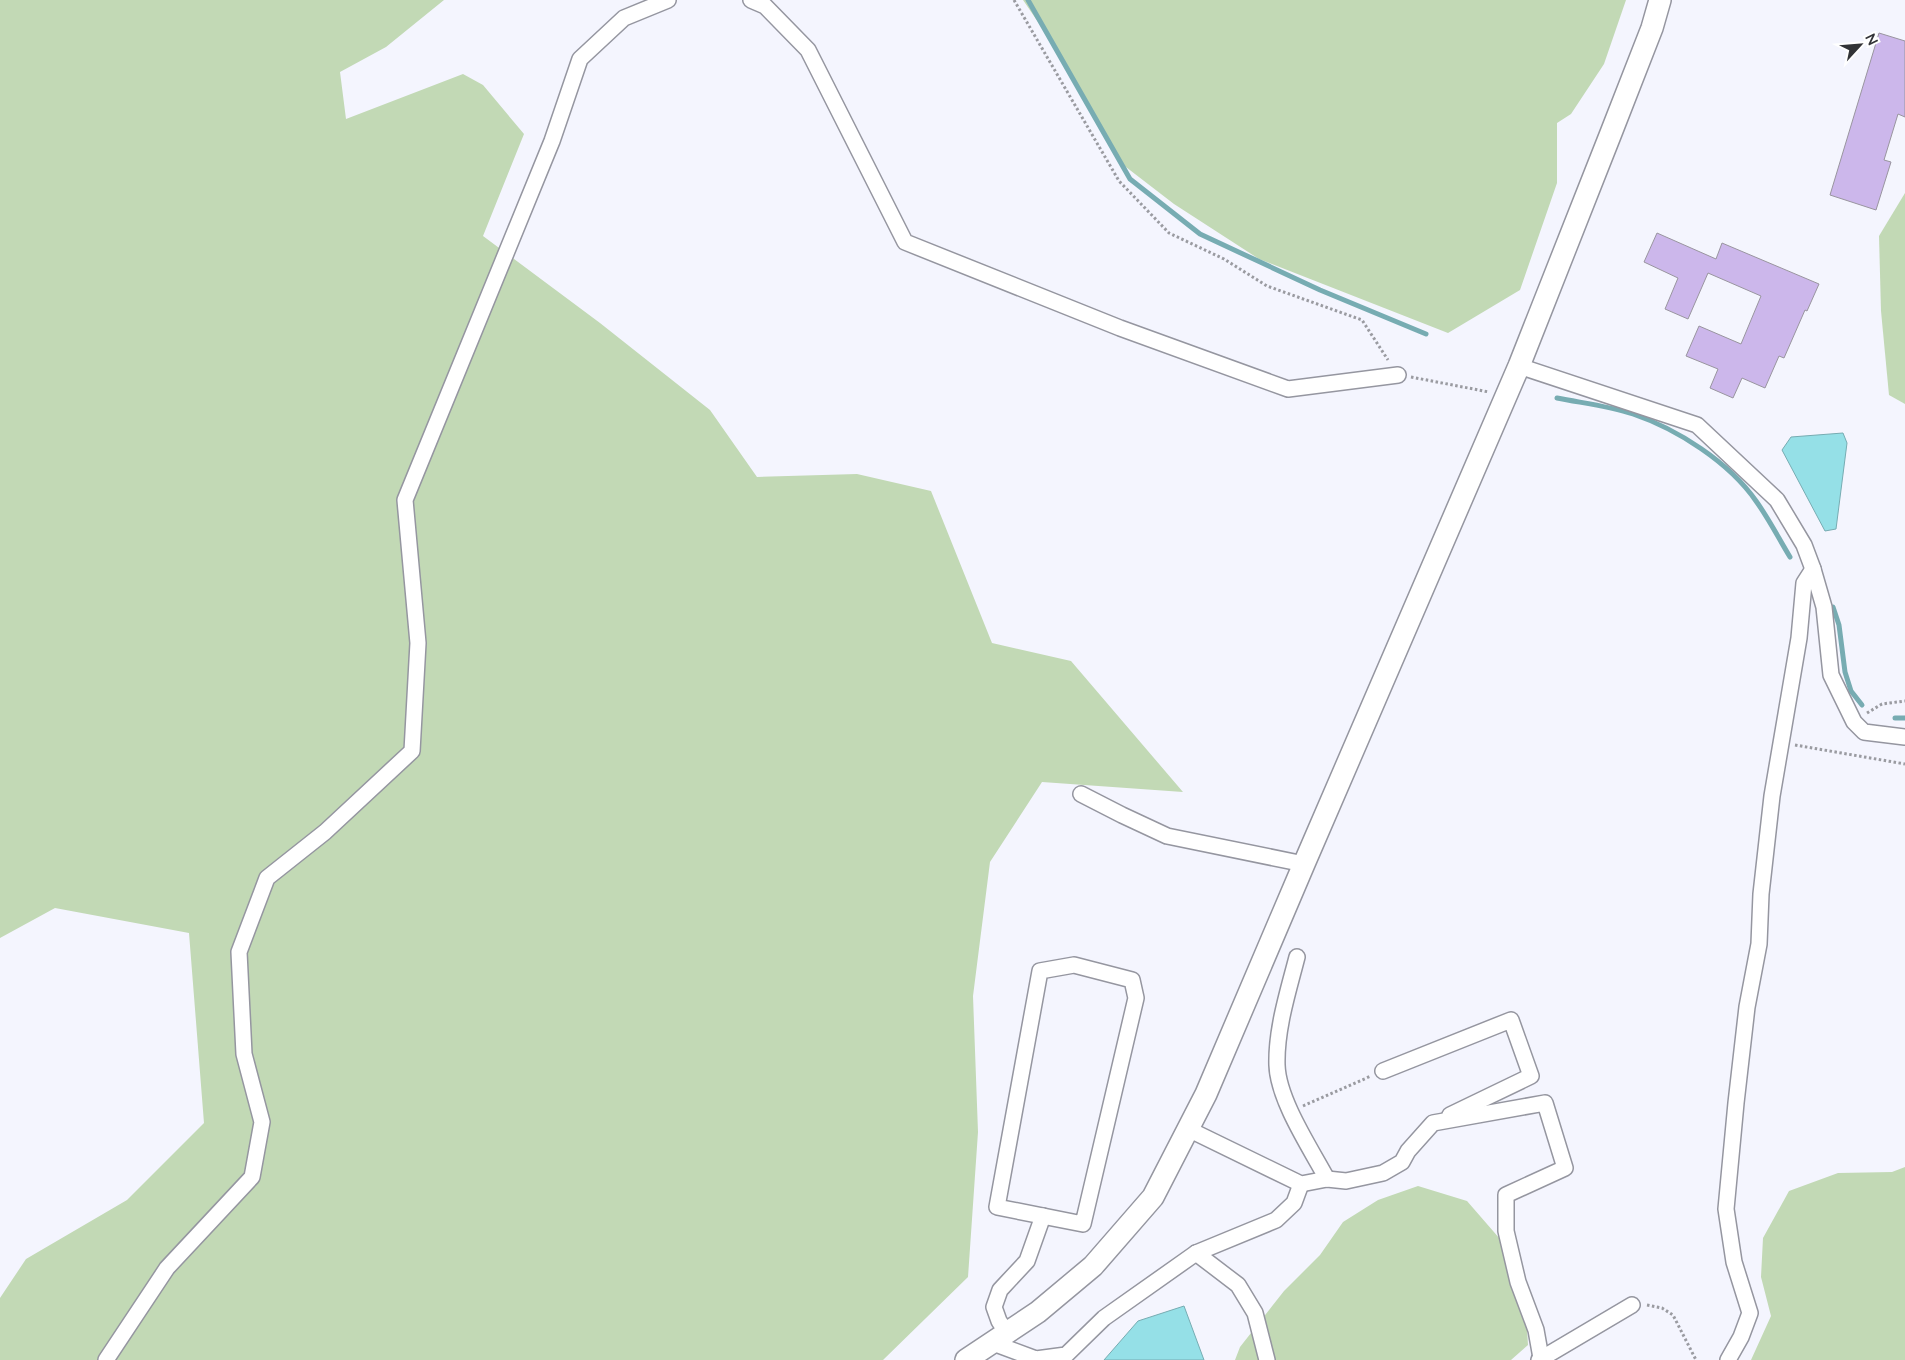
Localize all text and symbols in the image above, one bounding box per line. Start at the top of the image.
north arrow [1835,20,1885,70]
text: N [1862,31,1882,48]

